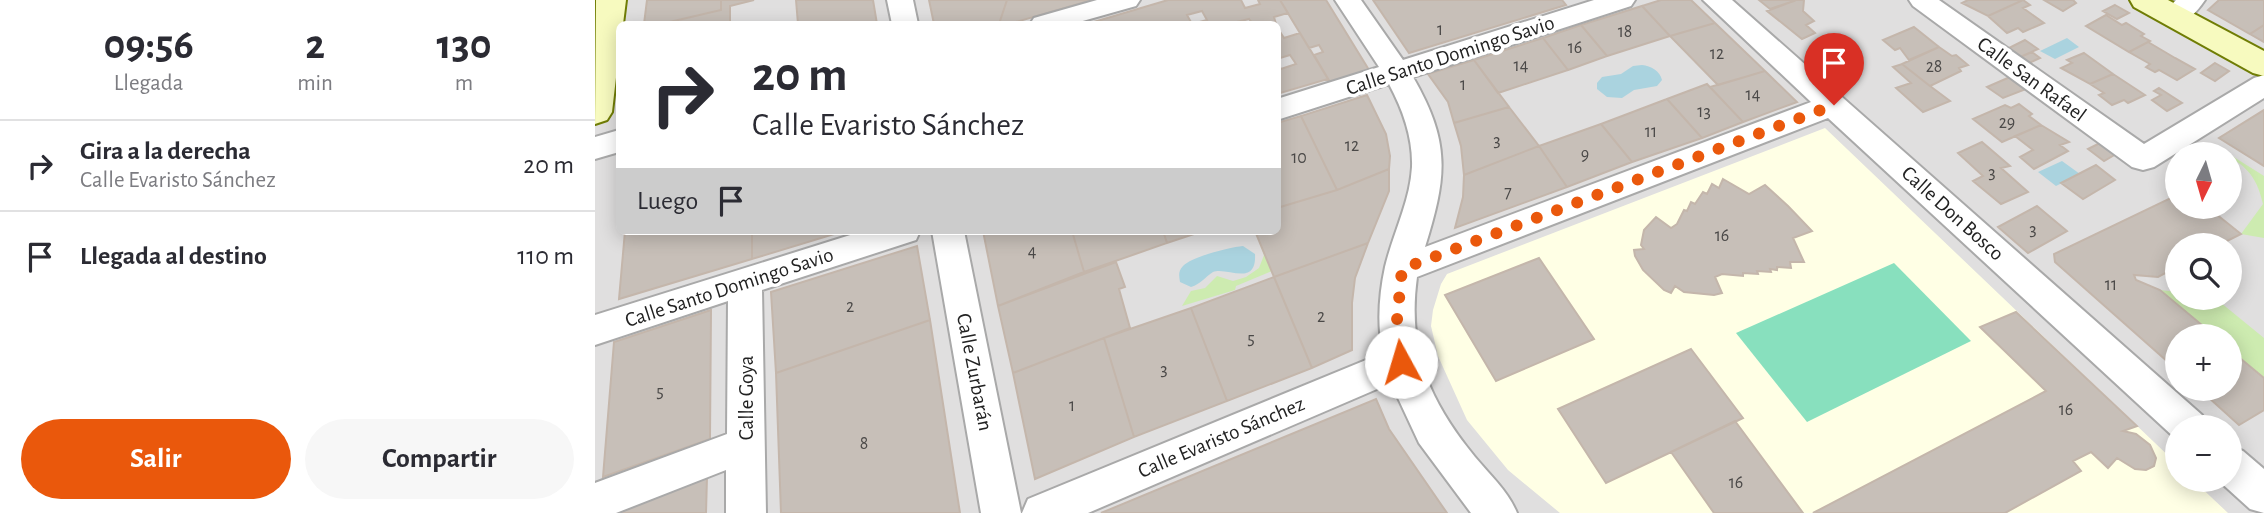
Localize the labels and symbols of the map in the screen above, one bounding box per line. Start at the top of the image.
street label: Calle Santo Domingo Savio [1343,12,1557,99]
house number: 1 [1437,21,1443,39]
house number: 18 [1618,23,1632,41]
pin [1804,33,1864,105]
street label: Calle San Rafael [1973,33,2090,126]
house number: 16 [1568,39,1582,57]
house number: 12 [1710,45,1724,63]
house number: 14 [1514,57,1529,75]
house number: 28 [1926,58,1942,76]
house number: 1 [1460,76,1466,94]
house number: 14 [1746,86,1761,104]
house number: 13 [1697,103,1711,121]
house number: 29 [1999,114,2015,132]
house number: 11 [1645,123,1657,141]
house number: 3 [1493,132,1501,150]
house number: 12 [1345,137,1359,155]
north arrow [2165,142,2242,219]
house number: 9 [1581,146,1589,164]
house number: 10 [1291,149,1307,167]
street label: Calle Don Bosco [1897,162,2008,265]
house number: 3 [1988,164,1996,182]
house number: 7 [1504,184,1512,202]
house number: 3 [2029,221,2037,239]
house number: 16 [1715,227,1729,245]
house number: 4 [1028,243,1037,261]
street label: Calle Santo Domingo Savio [622,244,836,331]
house number: 11 [2105,276,2117,294]
house number: 2 [846,298,854,316]
house number: 2 [1317,308,1325,326]
street label: Calle Zurbarán [953,311,996,433]
position arrow [1364,325,1438,399]
house number: 5 [1247,330,1255,348]
street label: Calle Goya [736,355,757,440]
house number: 3 [1160,361,1168,379]
house number: 5 [656,383,664,401]
street label: Calle Evaristo Sánchez [1135,393,1308,482]
house number: 1 [1069,397,1075,415]
house number: 16 [2059,401,2073,419]
house number: 8 [860,435,868,453]
house number: 16 [1729,474,1743,492]

